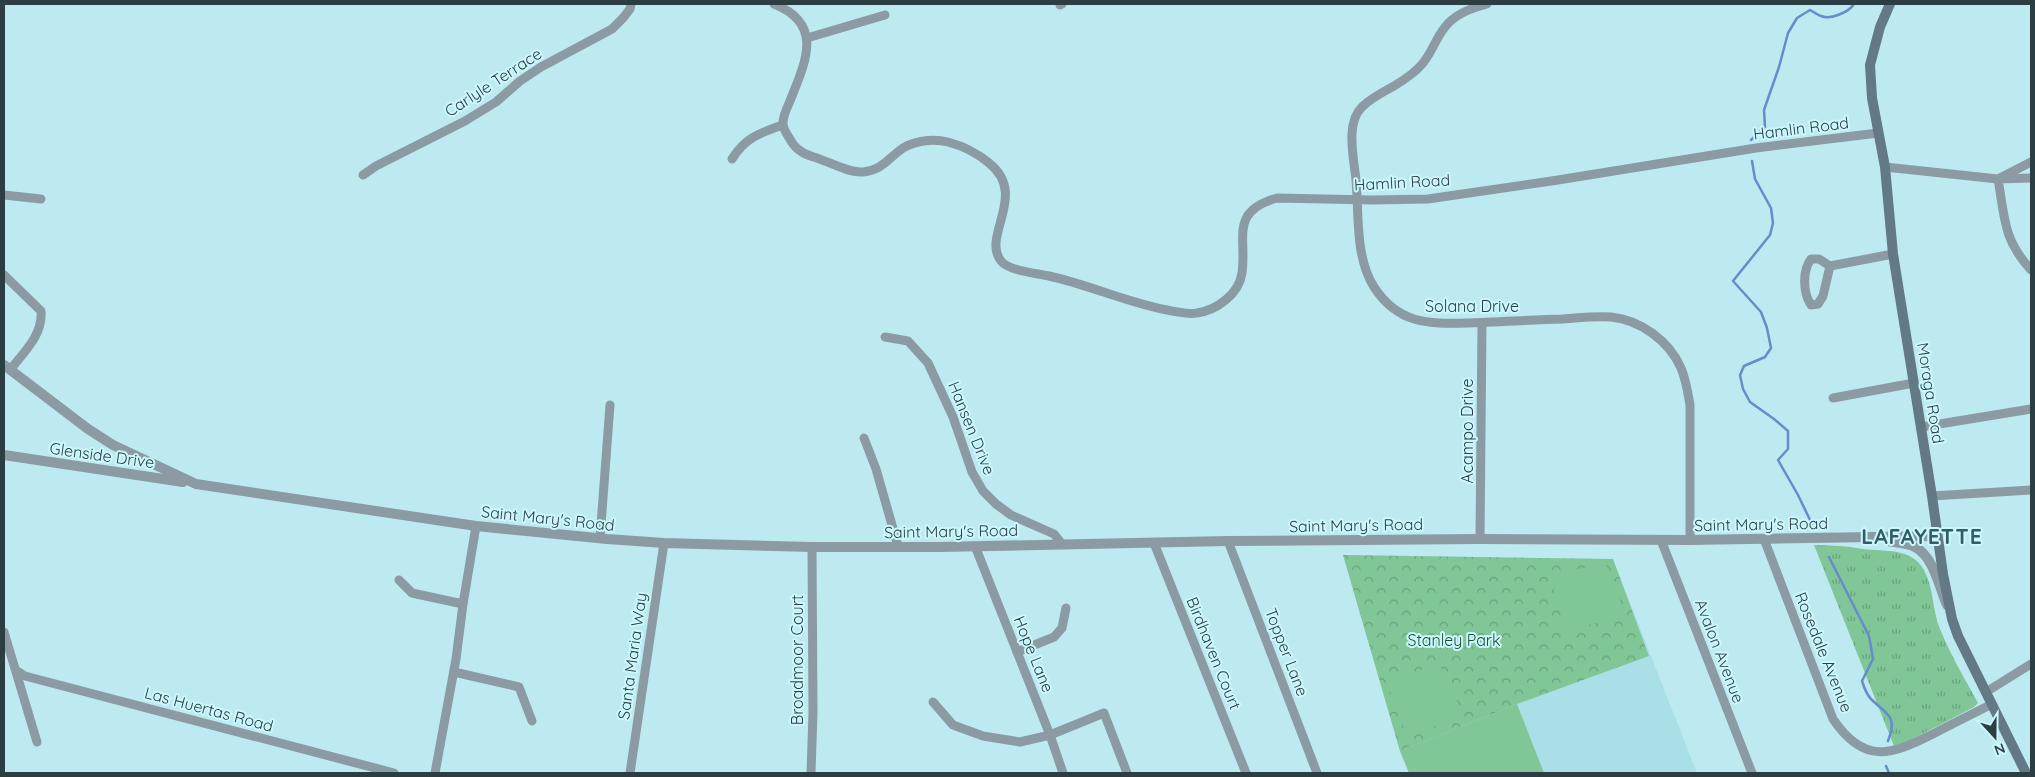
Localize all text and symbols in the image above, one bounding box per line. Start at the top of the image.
street label: Carlyle Terrace [441,43,545,121]
street label: Hamlin Road [1752,112,1850,144]
street label: Hamlin Road [1353,169,1451,195]
street label: Solana Drive [1425,296,1519,316]
street label: Moraga Road [1913,341,1949,445]
street label: Hansen Drive [944,378,1000,478]
street label: Acampo Drive [1457,378,1477,484]
street label: Glenside Drive [48,438,156,472]
street label: Saint Mary's Road [480,501,616,535]
street label: Saint Mary's Road [1694,513,1828,535]
street label: Saint Mary's Road [1289,514,1423,536]
street label: Saint Mary's Road [884,520,1018,542]
district label: LAFAYETTE [1861,523,1983,549]
street label: Rosedale Avenue [1791,589,1857,715]
street label: Santa Maria Way [613,591,651,721]
street label: Birdhaven Court [1182,594,1246,712]
street label: Broadmoor Court [787,595,807,725]
street label: Avalon Avenue [1691,596,1749,706]
street label: Topper Lane [1261,605,1313,699]
street label: Hope Lane [1010,613,1058,695]
park label: Stanley Park [1407,630,1501,650]
street label: Las Huertas Road [142,682,276,736]
north arrow [1970,712,2020,762]
text: N [1992,739,2008,759]

